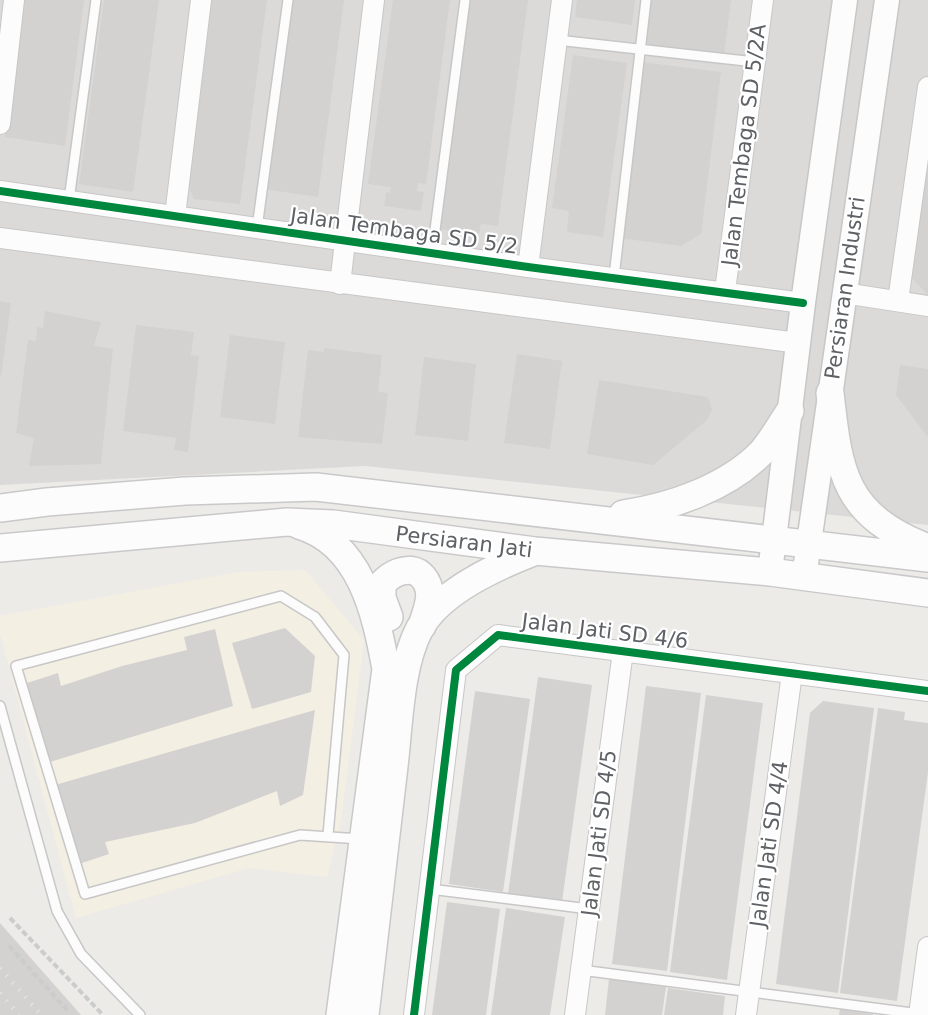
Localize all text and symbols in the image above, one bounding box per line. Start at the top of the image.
street label: Jalan Tembaga SD 5/2A [717,22,771,269]
street label: Persiaran Industri [820,195,870,381]
street label: Jalan Tembaga SD 5/2 [287,203,519,259]
street label: Persiaran Jati [394,522,534,562]
street label: Jalan Jati SD 4/6 [518,609,690,653]
street label: Jalan Jati SD 4/5 [577,748,621,920]
street label: Jalan Jati SD 4/4 [745,759,793,931]

